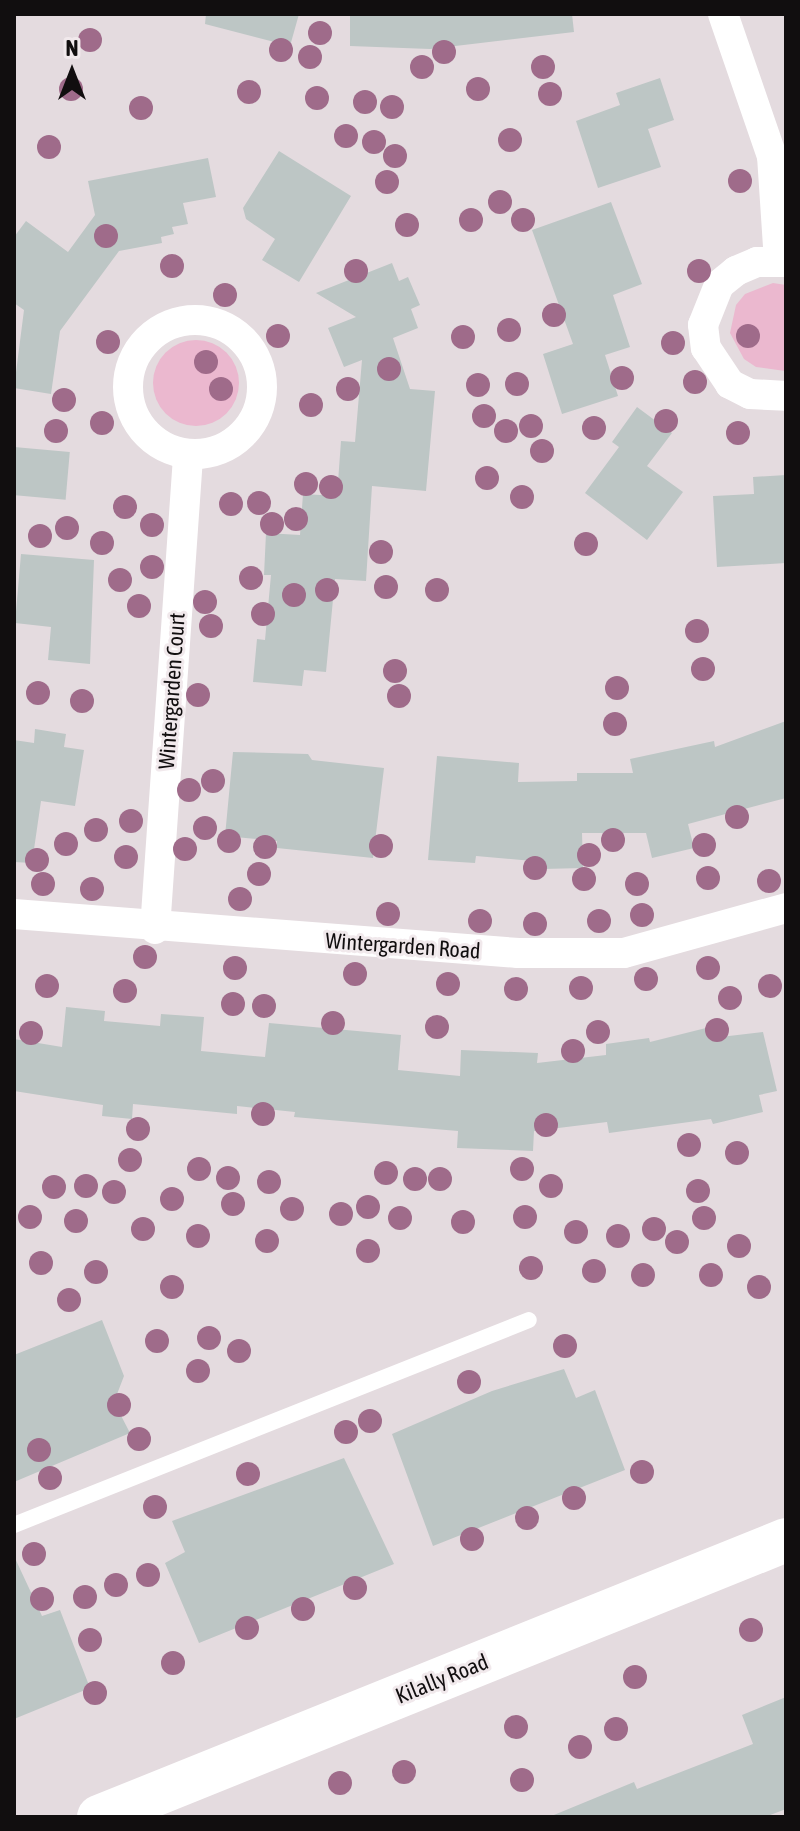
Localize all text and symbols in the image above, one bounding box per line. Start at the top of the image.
north arrow [32,32,112,112]
text: N [66,35,78,61]
street label: Wintergarden Court [153,612,191,770]
street label: Wintergarden Road [325,927,481,965]
street label: Kilally Road [392,1649,492,1709]

